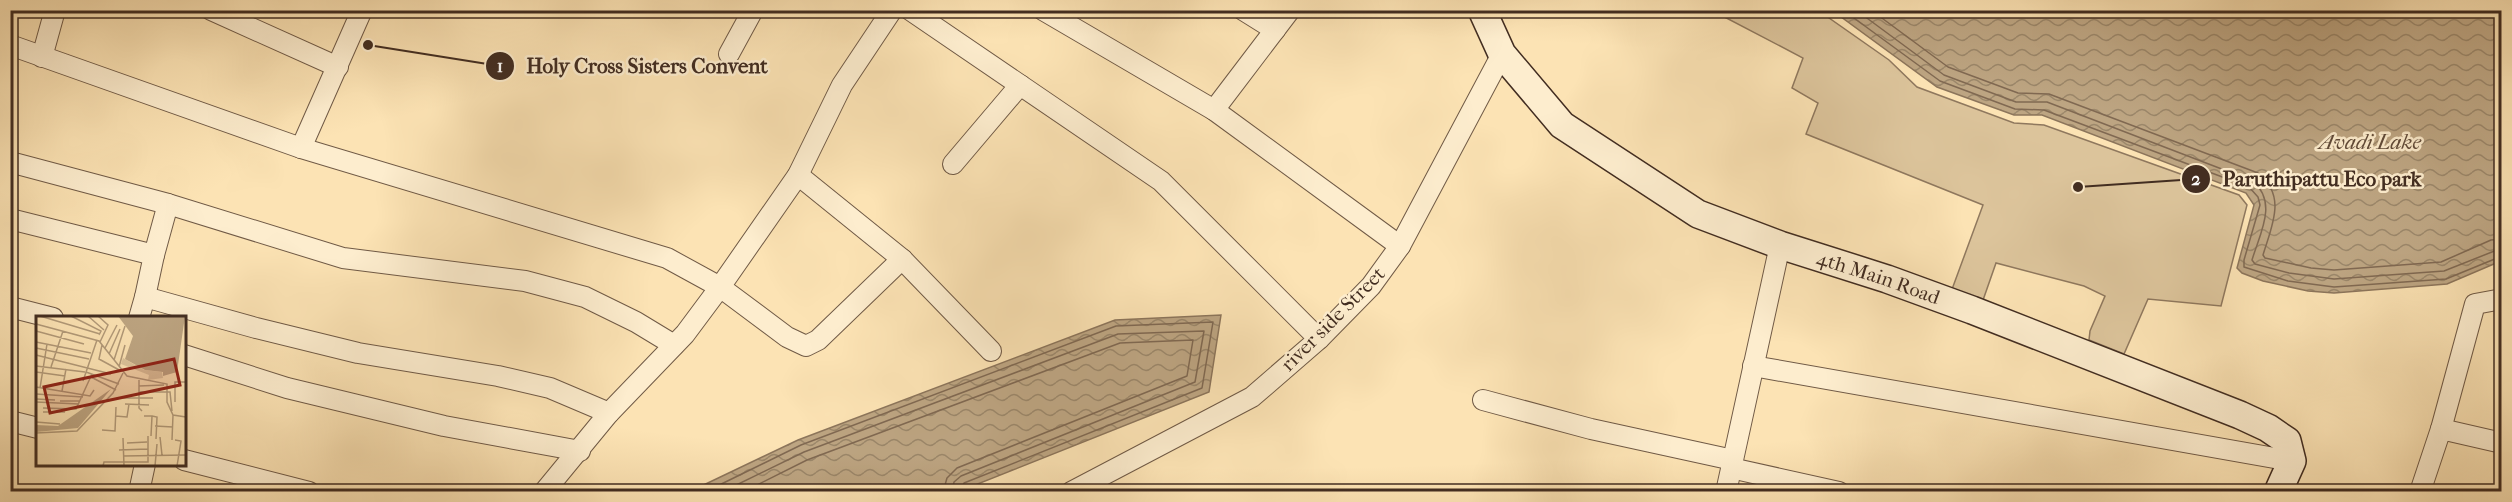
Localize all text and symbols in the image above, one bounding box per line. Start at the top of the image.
callout: Holy Cross Sisters Convent [485,47,780,86]
text: Holy Cross Sisters Convent [526,54,768,78]
text: 1 [497,56,503,77]
water label: Avadi Lake [2316,130,2421,154]
callout: Paruthipattu Eco park [2181,160,2433,199]
text: Paruthipattu Eco park [2223,167,2423,191]
text: 2 [2191,169,2201,190]
street label: 4th Main Road [1814,246,1944,309]
street label: river side Street [1276,262,1390,376]
inset map [36,316,186,466]

